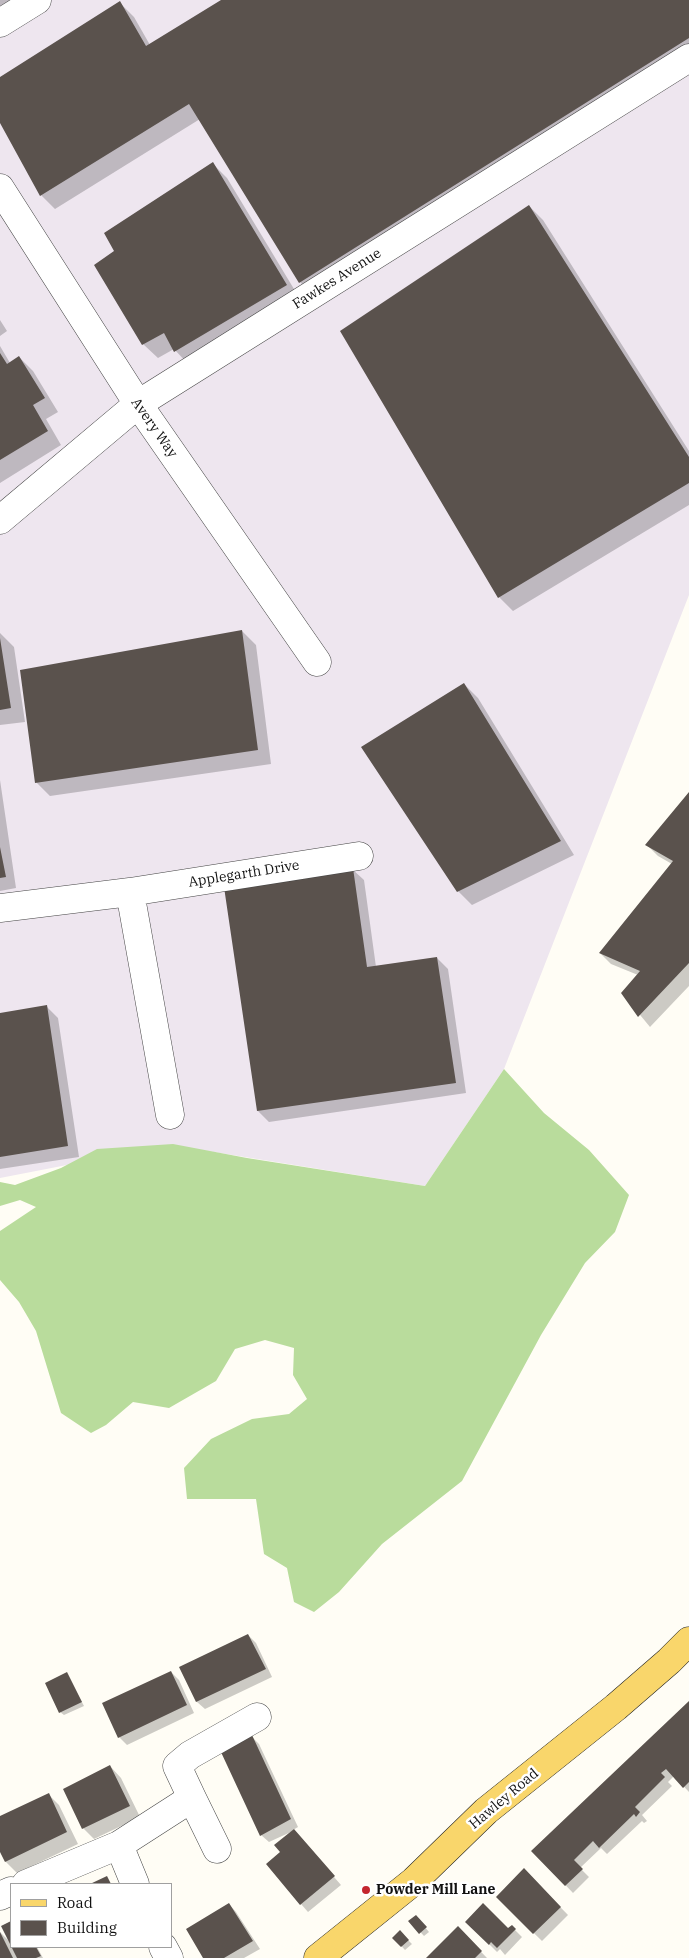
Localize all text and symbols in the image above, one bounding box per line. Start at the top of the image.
street label: Fawkes Avenue [290,245,384,313]
street label: Avery Way [127,395,181,461]
street label: Applegarth Drive [187,857,301,891]
street label: Hawley Road [466,1765,542,1833]
place label: Powder Mill Lane [376,1882,495,1898]
legend [10,1883,172,1948]
marker: Powder Mill Lane [360,1884,372,1896]
text: Road [57,1893,93,1912]
text: Building [57,1918,117,1937]

